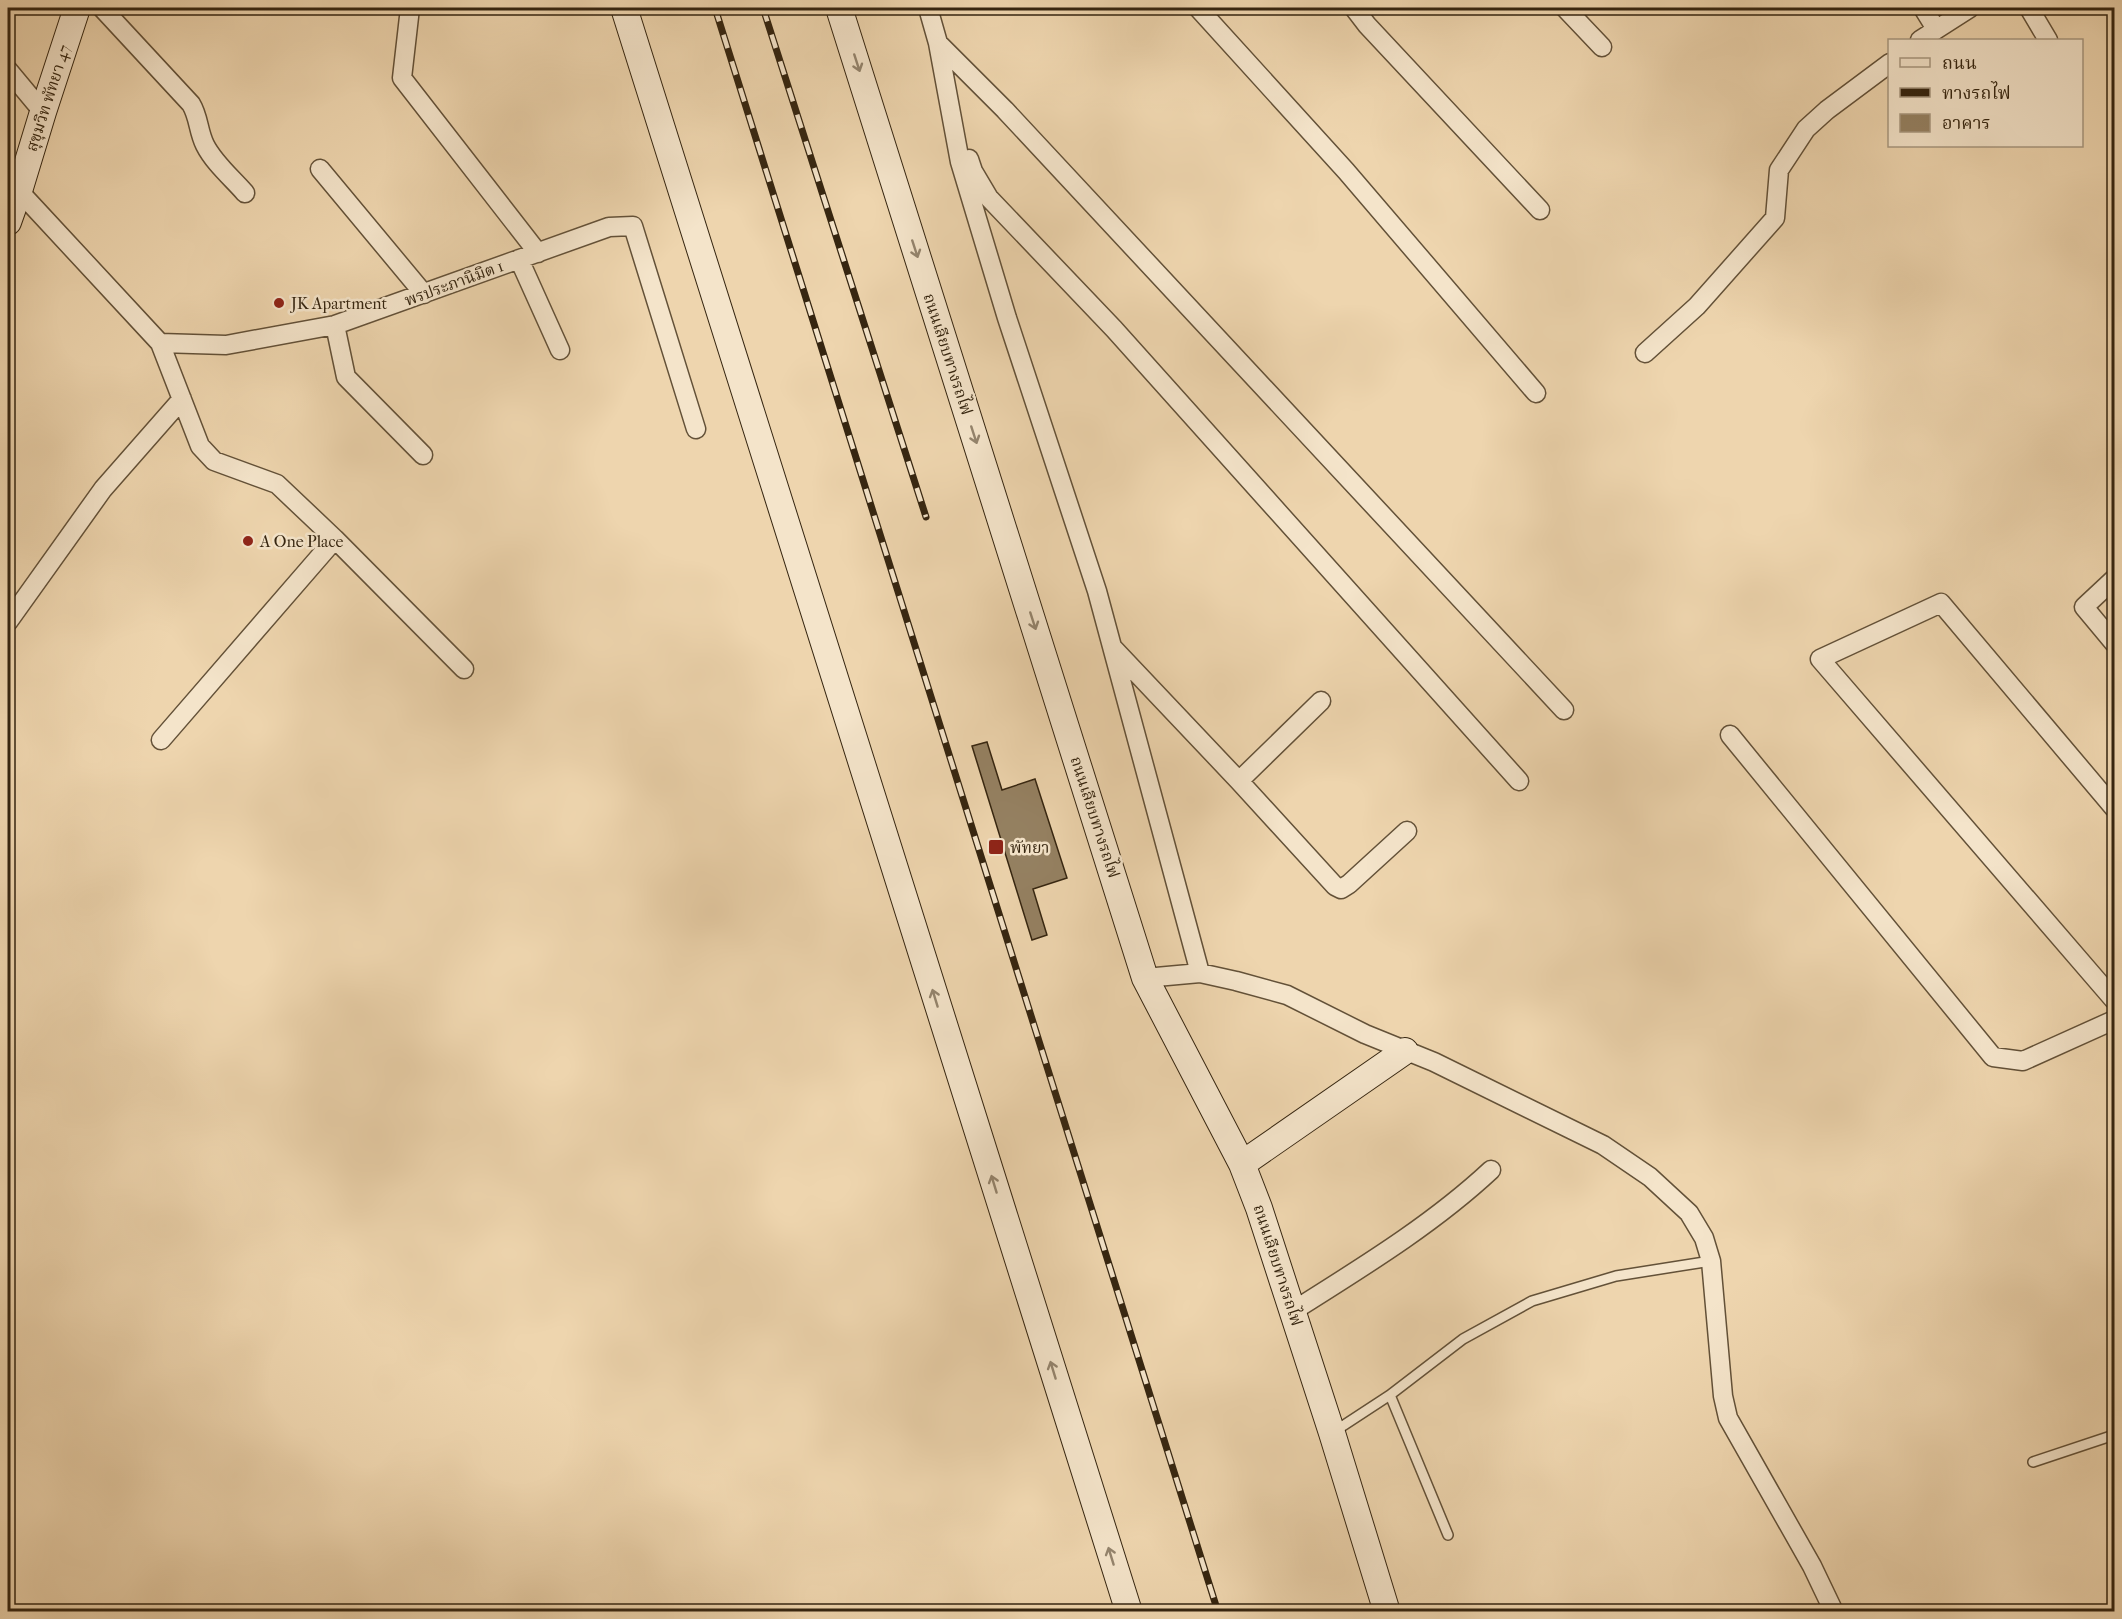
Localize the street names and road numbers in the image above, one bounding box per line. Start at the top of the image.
street label: สุขุมวิท พัทยา 47 [22,42,76,154]
street label: พรประภานิมิต 1 [402,256,506,310]
street label: ถนนเลียบทางรถไฟ [919,291,978,417]
street label: ถนนเลียบทางรถไฟ [1066,754,1125,880]
street label: ถนนเลียบทางรถไฟ [1249,1202,1308,1328]

